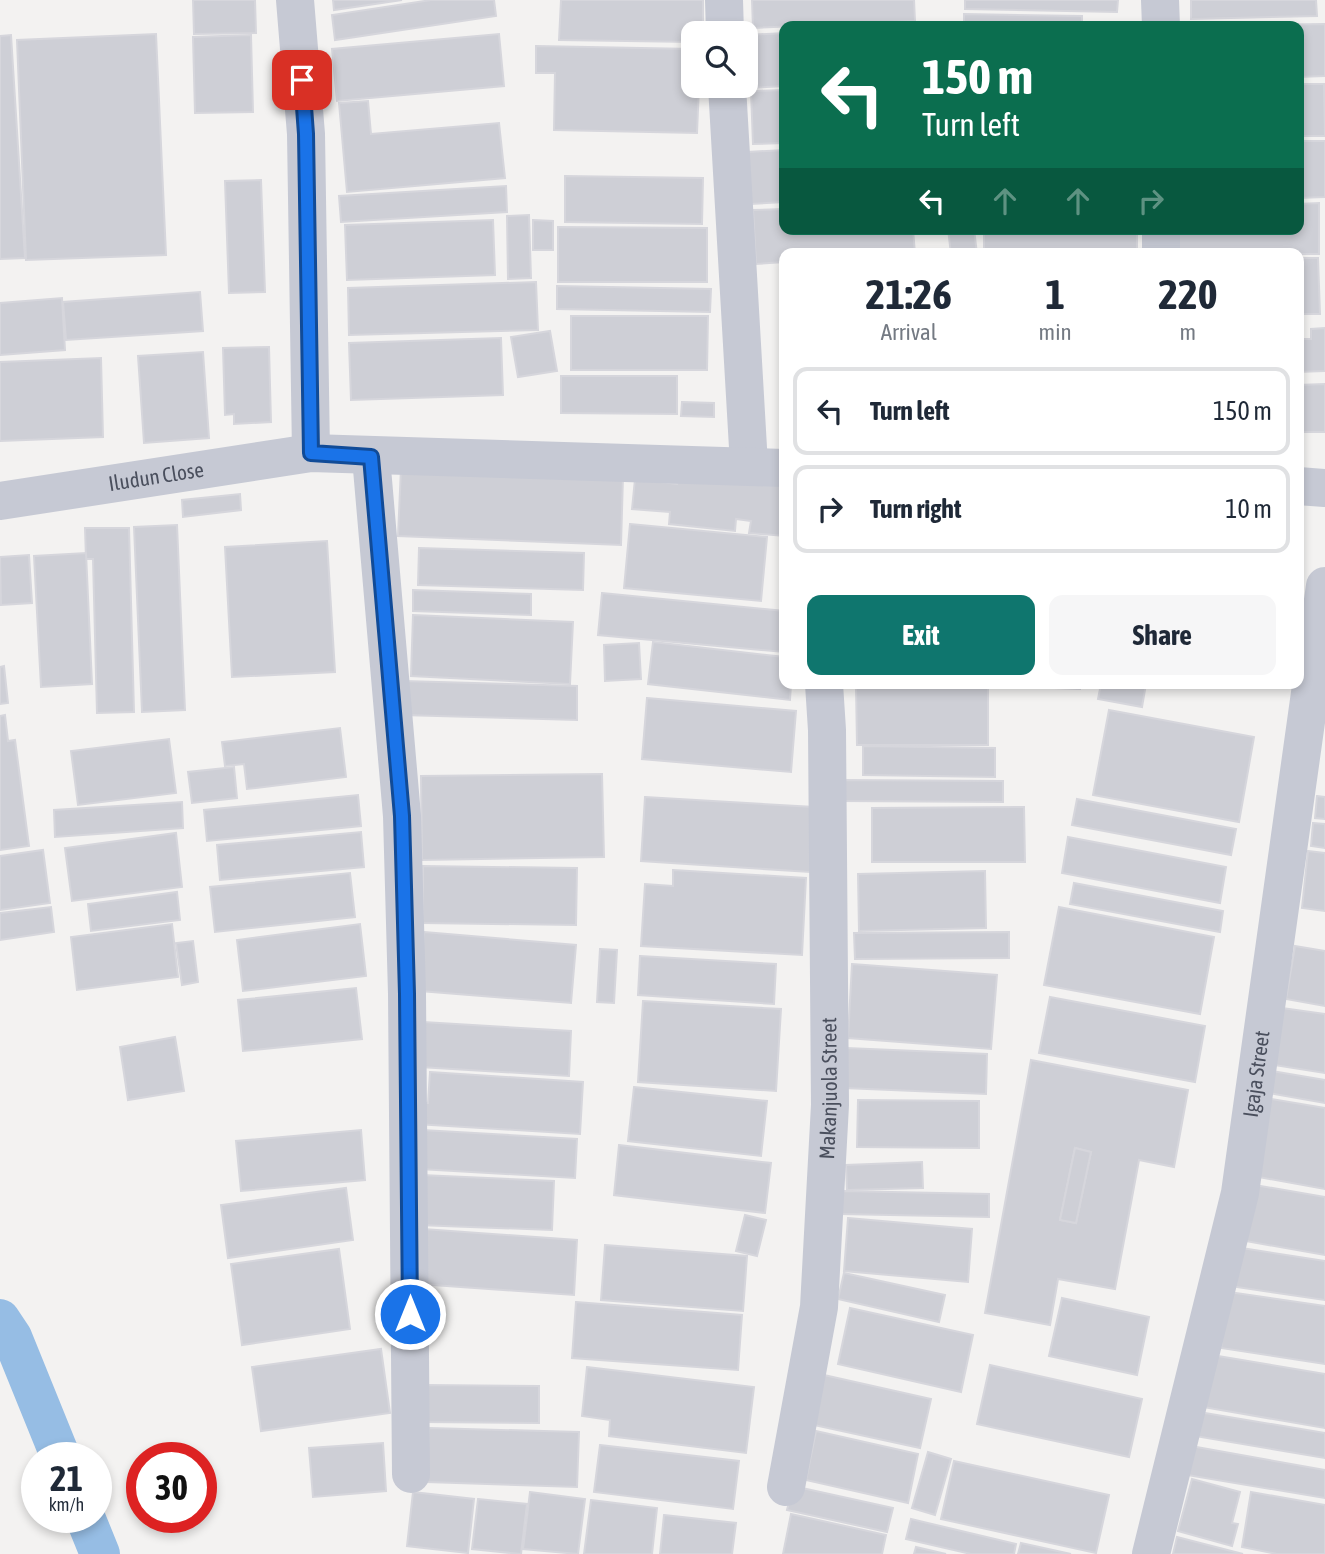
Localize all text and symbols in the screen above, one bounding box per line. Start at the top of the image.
map controls [681,21,758,98]
button: search [681,21,758,98]
text: 150 m [922,48,1033,104]
icon: left [807,49,898,140]
pin [272,50,332,110]
icon: arrive [283,61,321,99]
text: Turn left [922,106,1020,143]
icon: left [913,182,951,220]
icon: ahead [986,182,1024,220]
icon: ahead [1059,182,1097,220]
icon: right [1132,182,1170,220]
text: 21:26 [866,270,952,318]
text: 1 [1045,270,1065,318]
text: 220 [1158,270,1217,318]
text: Arrival [881,319,937,345]
text: min [1039,319,1072,345]
text: m [1180,319,1196,345]
icon: left [811,392,849,430]
text: Turn left [870,396,950,426]
text: 150 m [1213,396,1272,426]
street label: Iludun Close [107,457,205,495]
icon: right [811,490,849,528]
text: Turn right [870,494,961,524]
text: 10 m [1225,494,1272,524]
button: Exit [807,595,1035,675]
button: Share [1049,595,1276,675]
street label: Makanjuola Street [814,1017,841,1160]
street label: Igaja Street [1238,1029,1274,1119]
position arrow [373,1277,447,1351]
speed limit sign: 30 [126,1442,217,1533]
text: 21 [50,1458,83,1498]
text: km/h [49,1494,84,1515]

